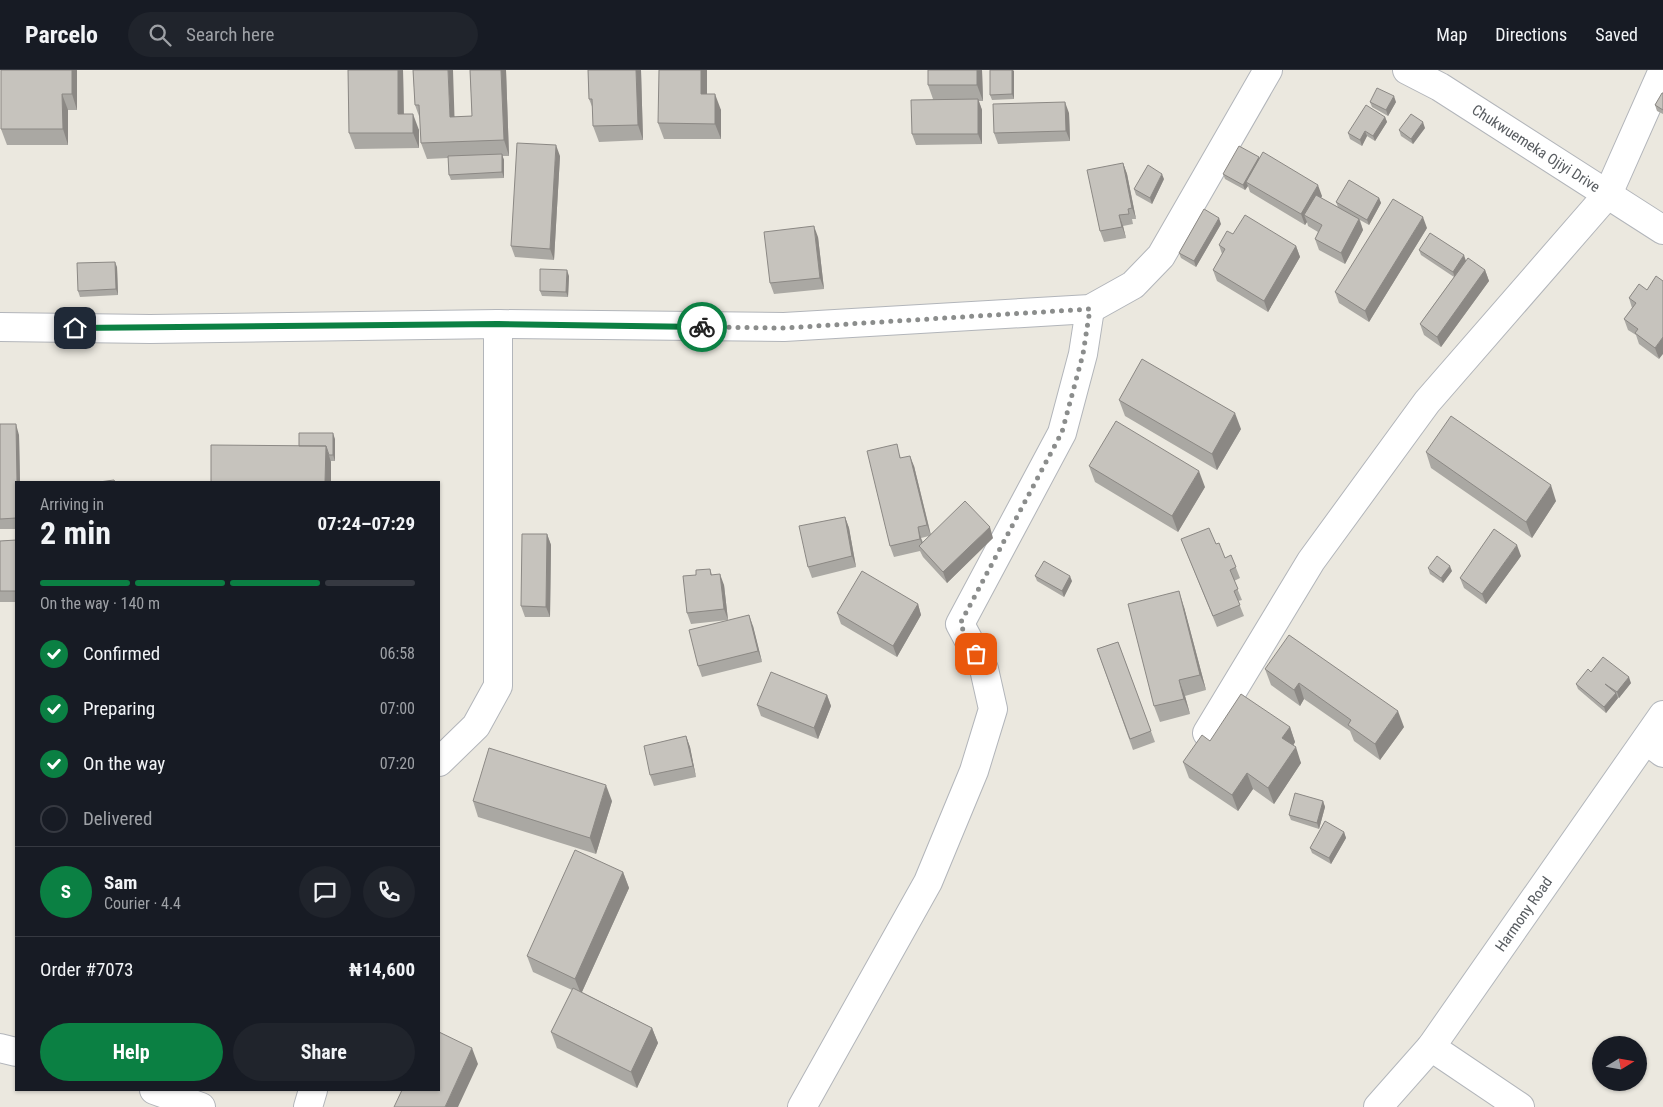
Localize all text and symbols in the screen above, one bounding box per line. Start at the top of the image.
search box [128,12,478,57]
text: Parcelo [25,21,98,49]
icon: search [146,21,174,49]
text: Search here [186,23,274,46]
text: Map [1436,24,1467,45]
text: Directions [1495,24,1567,45]
text: Saved [1595,24,1638,45]
street label: Chukwuemeka Ojiyi Drive [1468,101,1603,196]
courier [677,302,727,352]
pin [54,307,96,349]
icon: bike [688,313,716,341]
icon: home [61,314,89,342]
text: Arriving in [40,495,104,514]
text: 07:24–07:29 [317,512,415,535]
text: 2 min [40,514,111,552]
text: On the way · 140 m [40,594,160,613]
pin [955,633,997,675]
icon: check [40,640,68,668]
icon: bag [962,640,990,668]
text: Confirmed [83,642,160,665]
text: 06:58 [380,644,415,663]
icon: check [40,695,68,723]
text: Preparing [83,697,155,720]
text: 07:00 [380,699,415,718]
icon: check [40,750,68,778]
text: On the way [83,752,165,775]
text: 07:20 [380,754,415,773]
text: Delivered [83,807,152,830]
button: chat [299,866,351,918]
button: phone [363,866,415,918]
text: Sam [104,871,137,894]
street label: Harmony Road [1491,873,1556,955]
text: S [61,880,71,903]
text: Courier · 4.4 [104,894,181,913]
text: Order #7073 [40,958,133,981]
text: ₦14,600 [349,958,415,981]
button: Help [40,1023,223,1081]
button: Share [233,1023,415,1081]
north arrow [1592,1036,1648,1091]
map controls [1592,1036,1647,1091]

